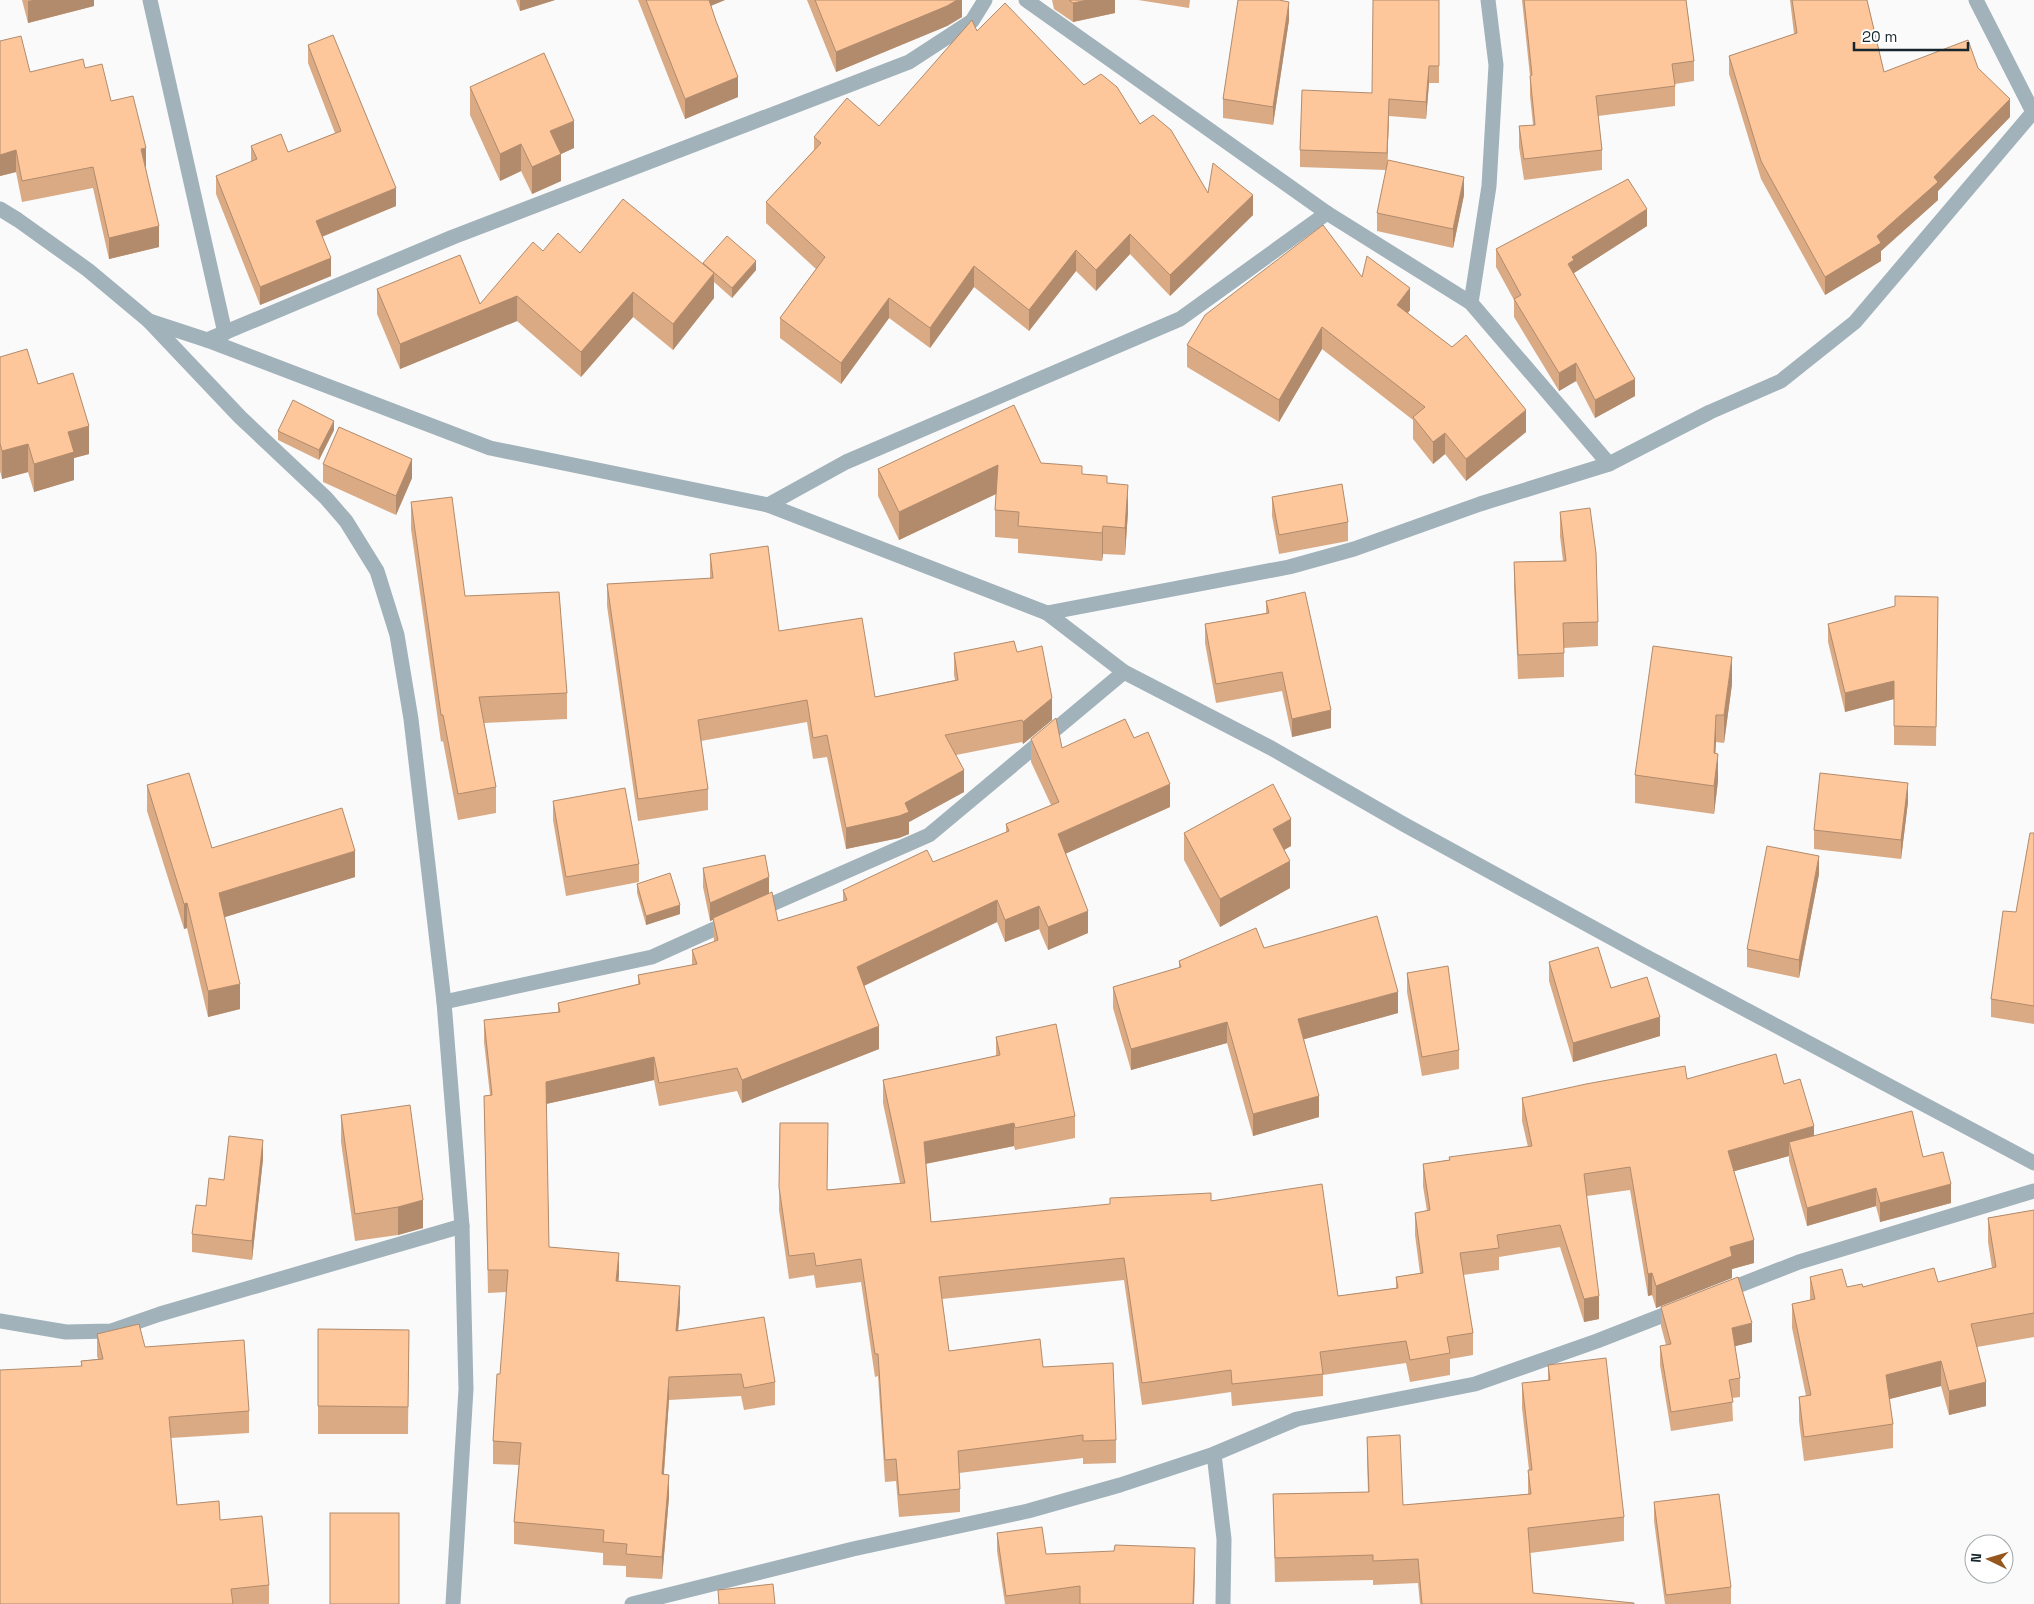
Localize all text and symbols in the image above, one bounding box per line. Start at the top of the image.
scale bar [1854,20,1968,52]
text: 20 m [1862,27,1897,46]
north arrow [1964,1534,2014,1584]
text: N [1967,1552,1985,1563]

